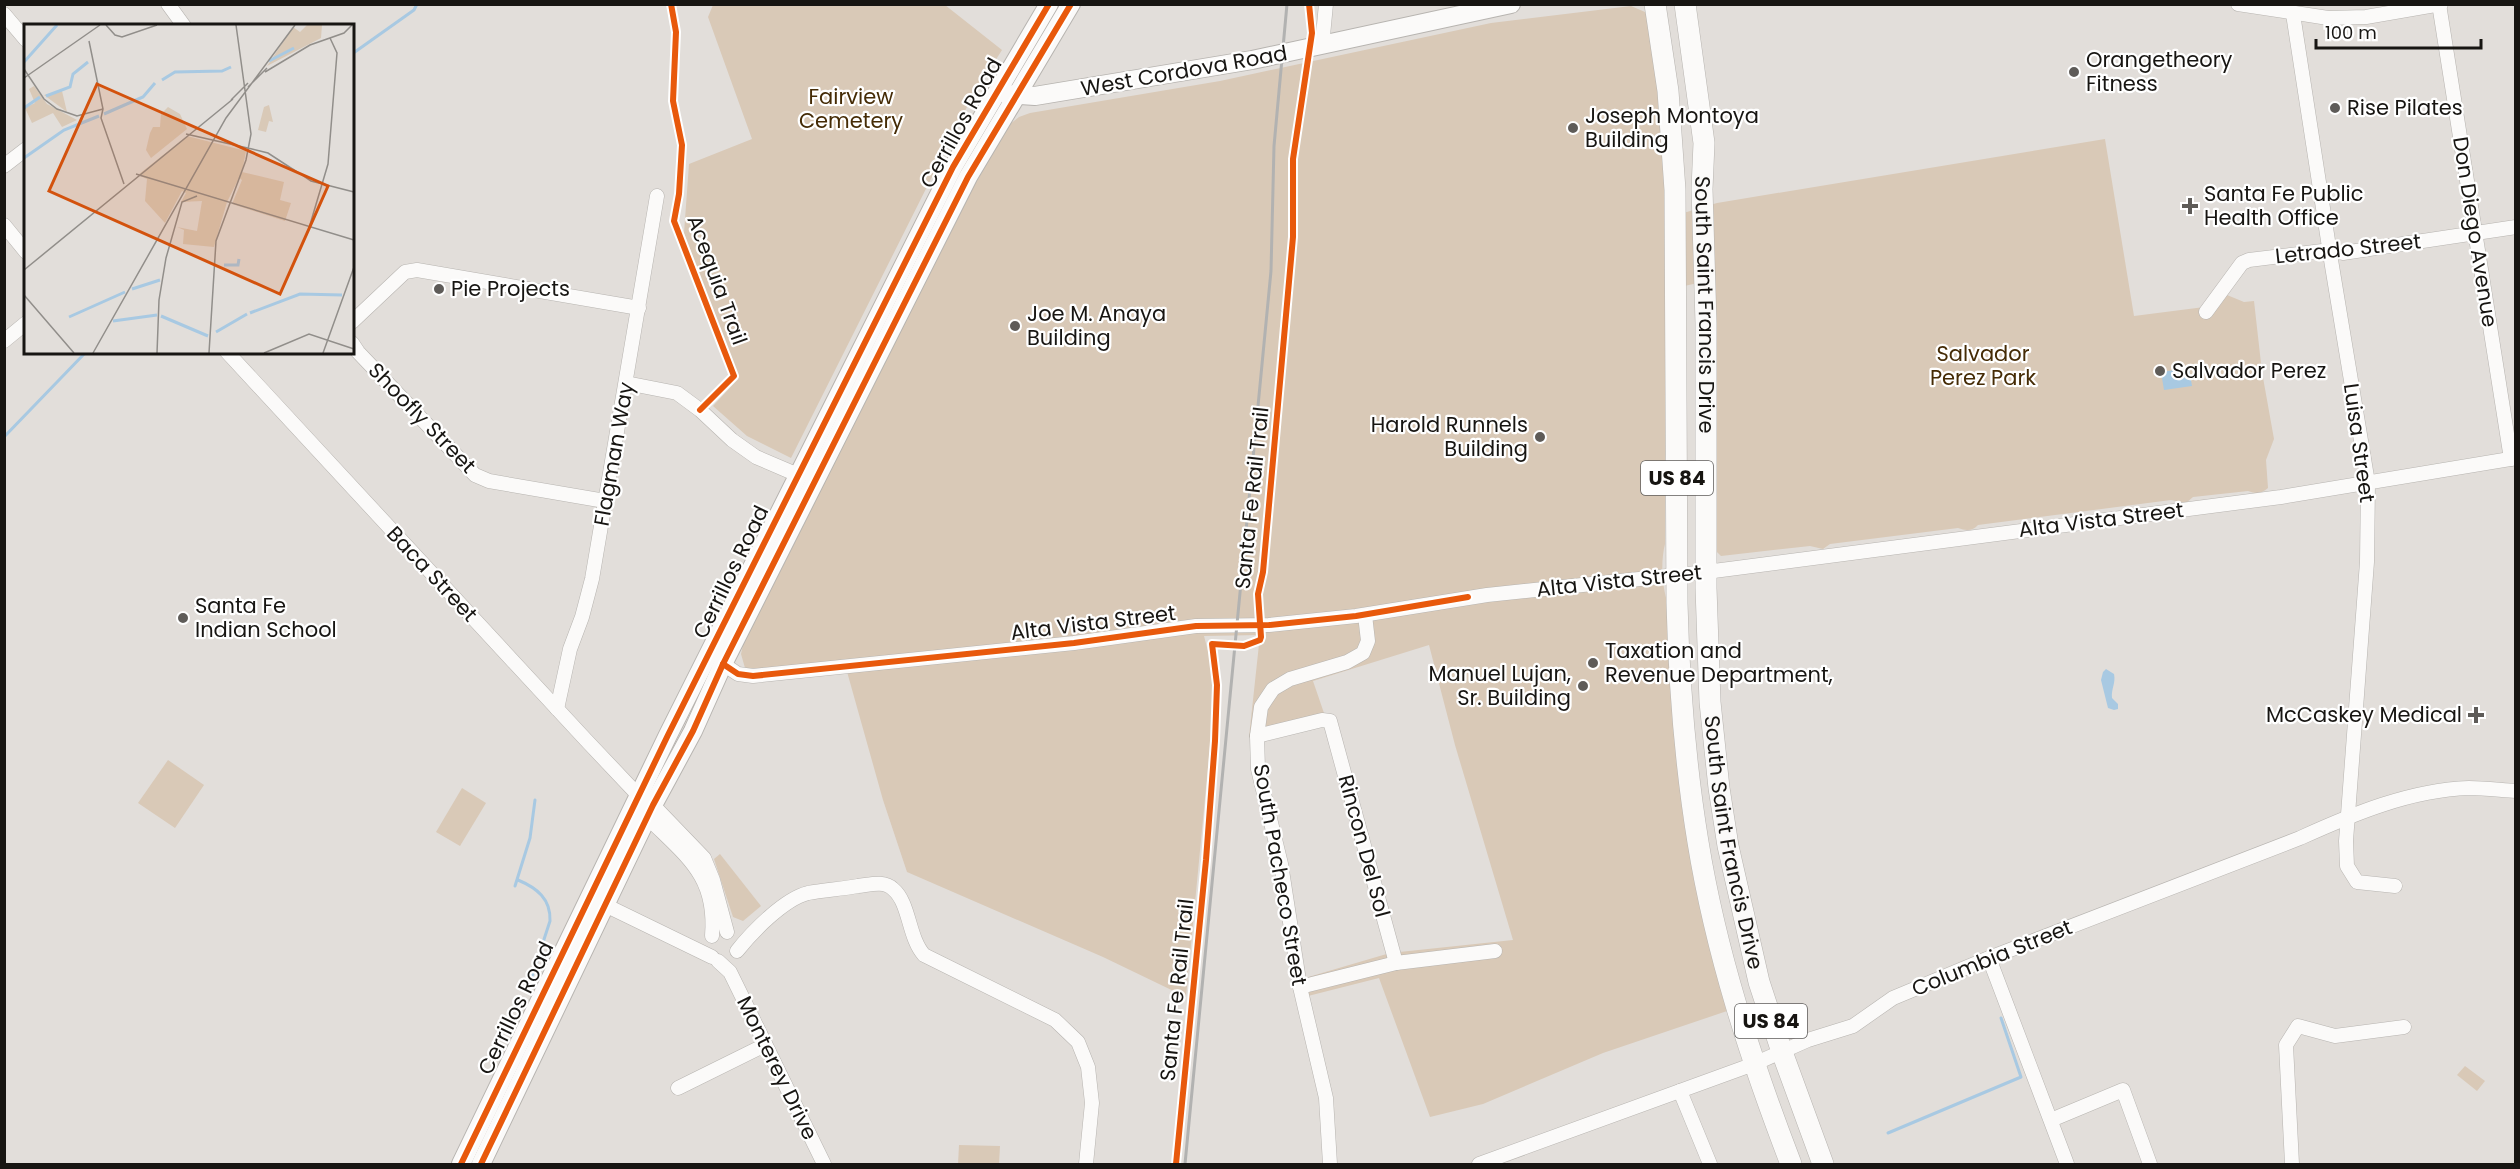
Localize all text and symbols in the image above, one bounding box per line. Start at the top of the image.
scale bar [2316,12,2481,50]
text: 100 m [2325,20,2377,45]
inset map [24,24,354,354]
street label: West Cordova Road [1078,38,1289,103]
place label: Orangetheory Fitness [2086,45,2233,98]
street label: Cerrillos Road [913,52,1008,193]
marker: Orangetheory Fitness [2067,65,2081,79]
park label: Fairview Cemetery [799,82,903,135]
place label: Rise Pilates [2347,93,2463,122]
place label: Joseph Montoya Building [1585,101,1759,154]
marker: Rise Pilates [2328,101,2342,115]
marker: Joseph Montoya Building [1566,121,1580,135]
street label: Don Diego Avenue [2446,135,2505,329]
street label: South Saint Francis Drive [1688,175,1721,433]
place label: Santa Fe Public Health Office [2204,179,2364,232]
marker: Santa Fe Public Health Office [2181,197,2199,215]
street label: Acequia Trail [681,211,754,349]
street label: Letrado Street [2274,226,2422,271]
place label: Pie Projects [451,274,570,303]
marker: Pie Projects [432,282,446,296]
place label: Joe M. Anaya Building [1027,299,1166,352]
marker: Joe M. Anaya Building [1008,319,1022,333]
park label: Salvador Perez Park [1930,339,2036,392]
street label: Shoofly Street [362,356,483,479]
place label: Salvador Perez [2172,356,2326,385]
marker: Salvador Perez [2153,364,2167,378]
street label: Flagman Way [587,380,640,528]
street label: Luisa Street [2337,382,2382,504]
street label: Santa Fe Rail Trail [1228,405,1276,591]
place label: Harold Runnels Building [1371,410,1528,463]
marker: Harold Runnels Building [1533,430,1547,444]
road number: US 84 [1641,461,1713,495]
street label: Alta Vista Street [2017,495,2185,544]
street label: Cerrillos Road [686,500,775,643]
street label: Baca Street [380,519,484,628]
street label: Alta Vista Street [1535,557,1703,604]
place label: Santa Fe Indian School [195,591,337,644]
street label: Alta Vista Street [1009,598,1177,647]
marker: Santa Fe Indian School [176,611,190,625]
place label: Taxation and Revenue Department, [1605,636,1833,689]
marker: Taxation and Revenue Department, [1586,656,1600,670]
place label: Manuel Lujan, Sr. Building [1429,659,1571,712]
marker: Manuel Lujan, Sr. Building [1576,679,1590,693]
place label: McCaskey Medical [2266,700,2462,729]
marker: McCaskey Medical [2467,706,2485,724]
street label: South Saint Francis Drive [1698,714,1771,972]
street label: South Pacheco Street [1247,762,1314,988]
street label: Rincon Del Sol [1332,772,1397,920]
street label: Santa Fe Rail Trail [1153,897,1201,1083]
street label: Columbia Street [1907,912,2076,1003]
street label: Cerrillos Road [471,936,560,1079]
street label: Monterey Drive [730,991,825,1144]
road number: US 84 [1735,1004,1807,1038]

